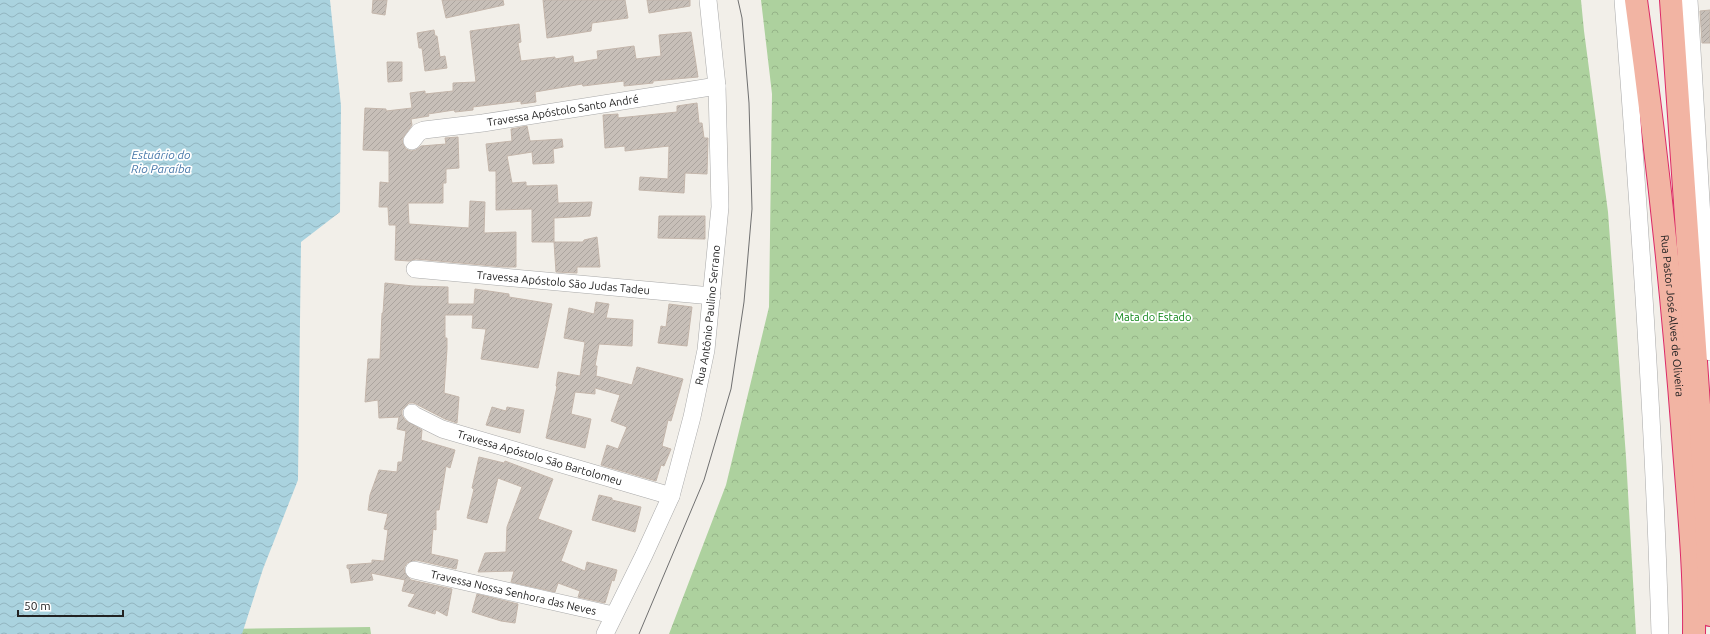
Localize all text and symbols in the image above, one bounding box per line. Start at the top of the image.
street label: Travessa Apóstolo Santo André [486,92,639,128]
water label: Estuário do Rio Paraíba [131,148,192,175]
street label: Rua Pastor José Alves de Oliveira [1659,234,1686,397]
street label: Rua Antônio Paulino Serrano [693,244,722,386]
street label: Travessa Apóstolo São Judas Tadeu [476,269,650,296]
park label: Mata do Estado [1115,311,1191,323]
street label: Travessa Apóstolo São Bartolomeu [456,428,624,487]
street label: Travessa Nossa Senhora das Neves [429,568,598,617]
scale bar [18,592,123,618]
text: 50 m [24,599,51,612]

